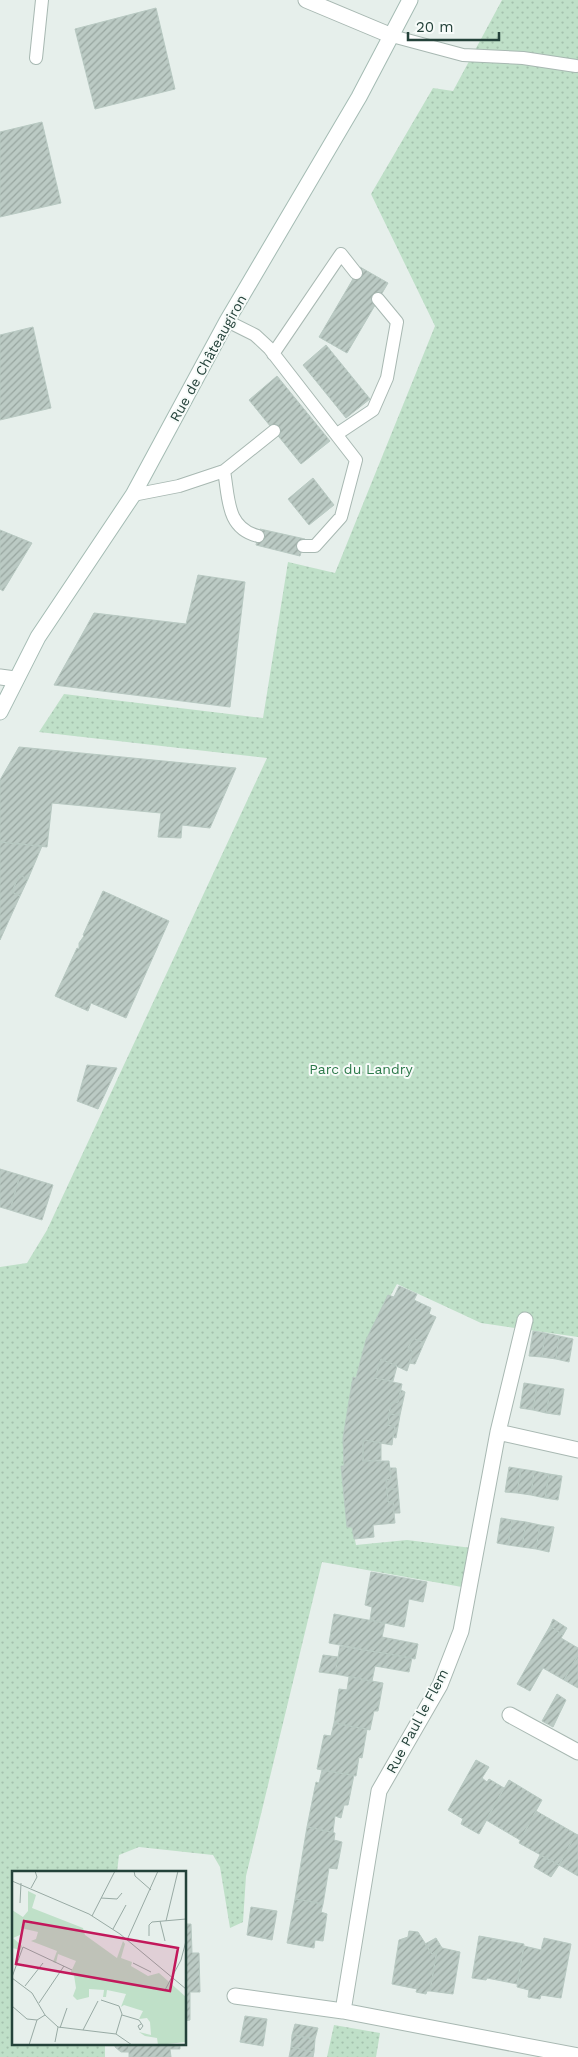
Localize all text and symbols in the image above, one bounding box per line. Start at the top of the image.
scale bar [408,10,499,42]
text: 20 m [416,18,454,36]
street label: Rue de Châteaugiron [166,292,250,424]
park label: Parc du Landry [309,1061,413,1077]
street label: Rue Paul le Flem [383,1666,451,1776]
inset map [12,1871,186,2044]

